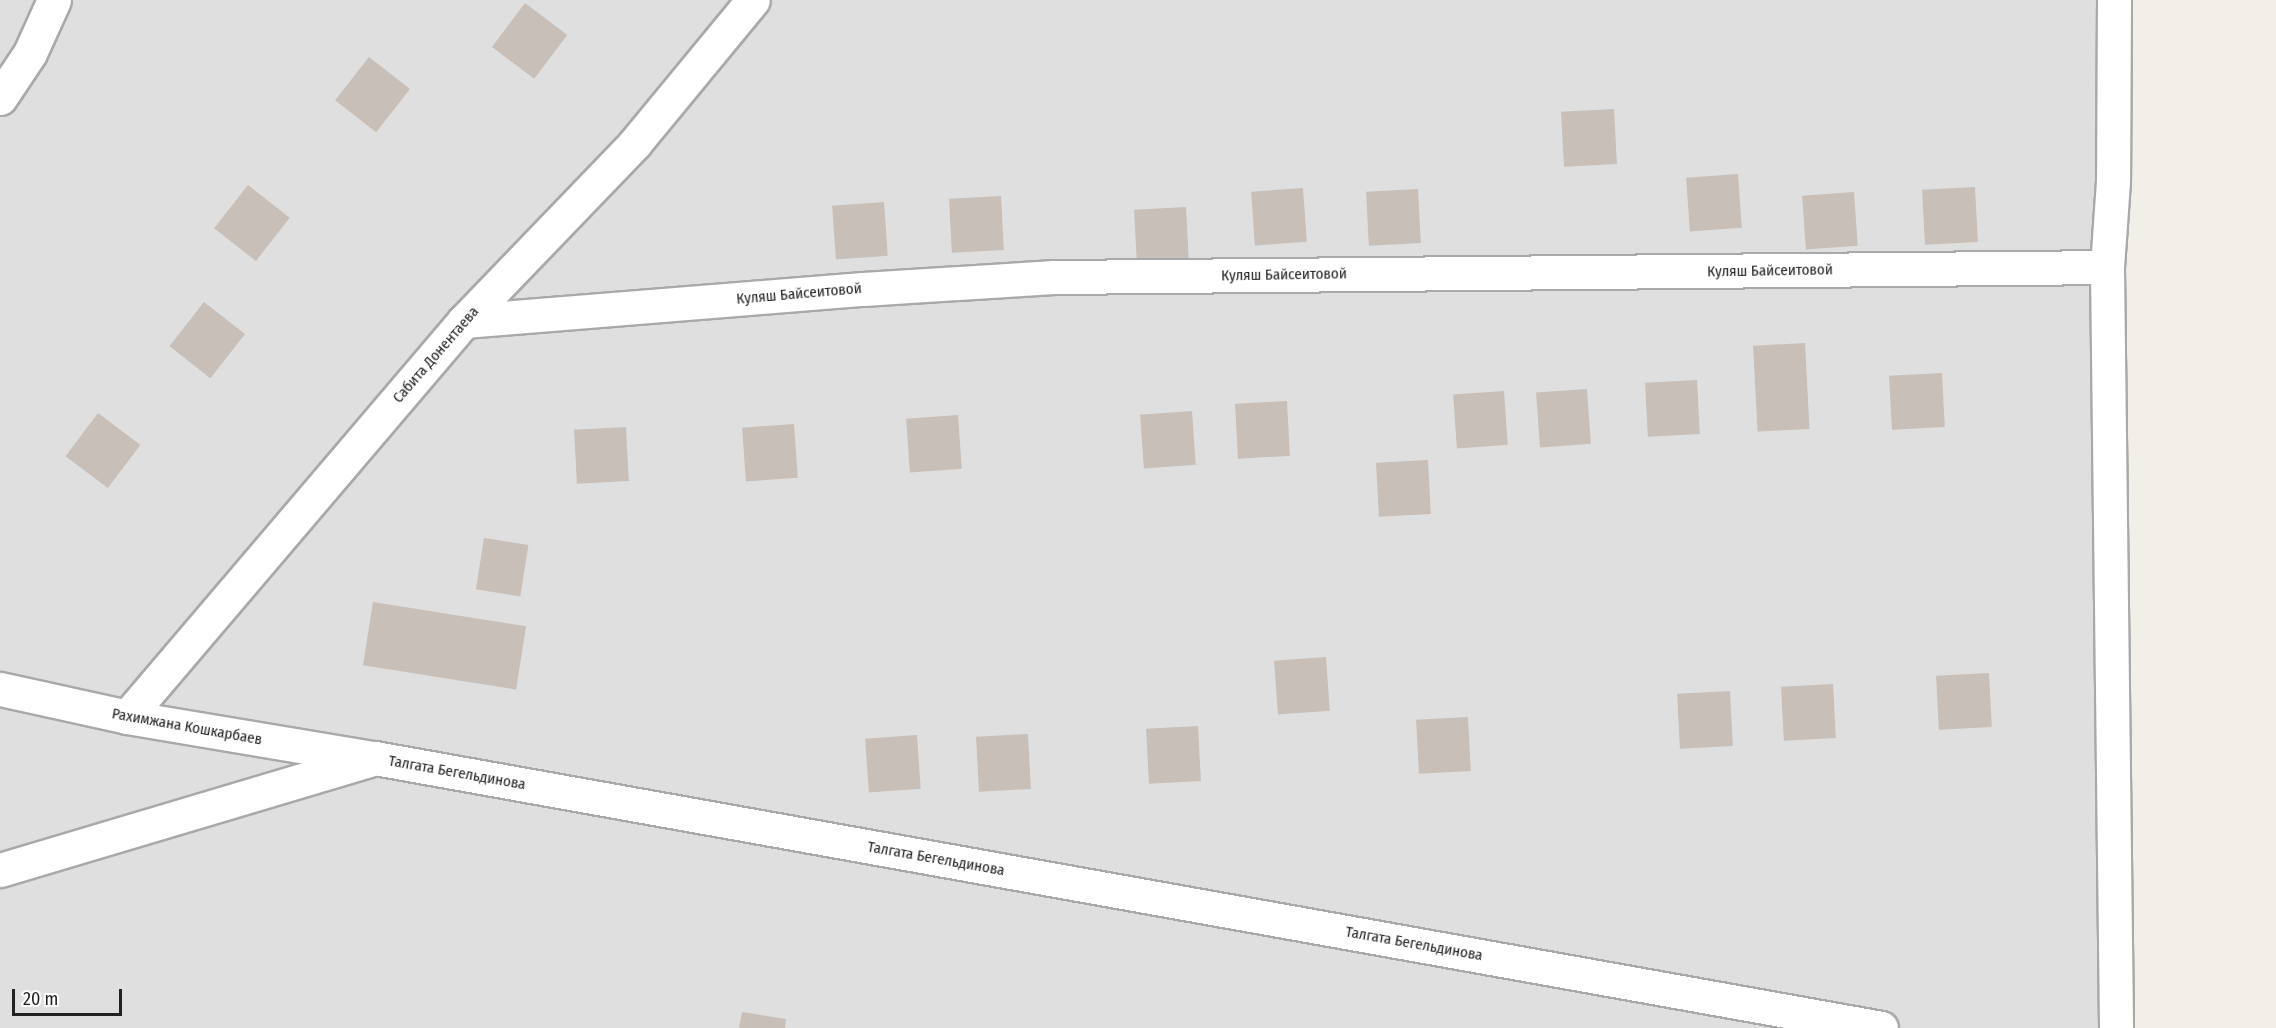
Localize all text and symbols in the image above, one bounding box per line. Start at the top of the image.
street label: Куляш Байсеитовой [1707,261,1833,281]
street label: Куляш Байсеитовой [1221,265,1347,285]
street label: Куляш Байсеитовой [736,280,862,308]
street label: Сабита Донентаева [389,303,483,407]
street label: Рахимжана Кошкарбаев [110,705,264,749]
street label: Талгата Бегельдинова [387,752,527,794]
street label: Талгата Бегельдинова [866,838,1006,880]
street label: Талгата Бегельдинова [1344,923,1484,965]
scale bar [15,977,124,1015]
text: 20 m [23,988,58,1010]

